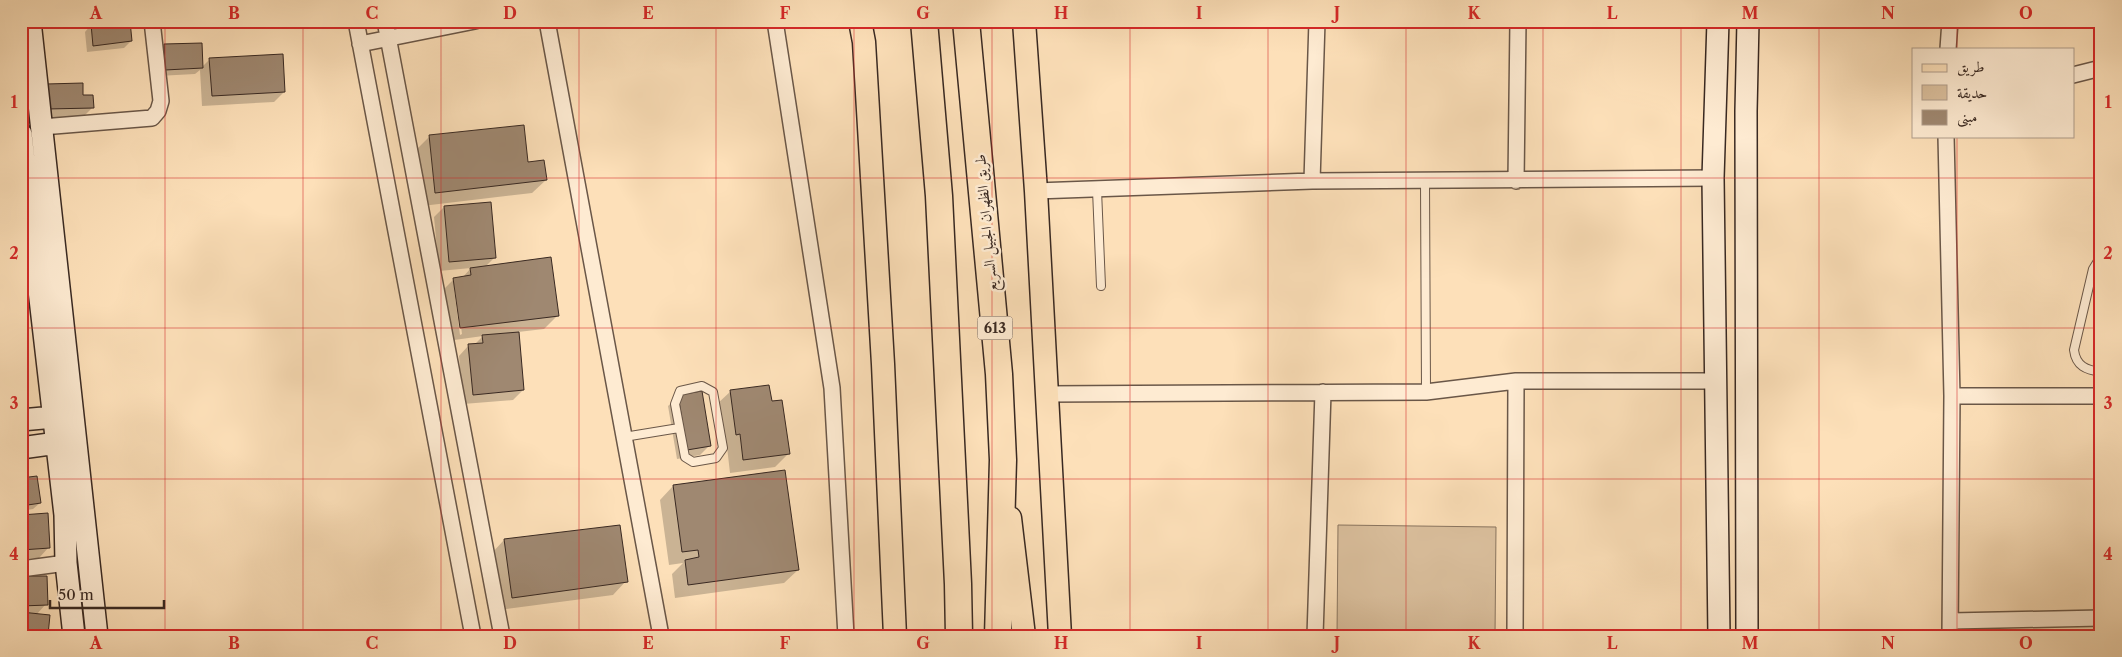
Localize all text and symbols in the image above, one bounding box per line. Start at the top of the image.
text: A [89,3,103,23]
text: B [228,3,240,23]
text: C [366,3,378,23]
text: D [503,3,517,23]
text: E [642,3,654,23]
text: F [780,3,791,23]
text: G [916,3,930,23]
text: H [1054,3,1068,23]
text: I [1196,3,1203,23]
text: J [1331,3,1340,23]
text: K [1468,3,1482,23]
text: L [1606,3,1618,23]
text: M [1742,3,1759,23]
text: N [1881,3,1895,23]
text: O [2019,3,2033,23]
legend [1912,48,2074,138]
text: طريق [1957,57,1984,77]
text: حديقة [1957,83,1987,102]
text: 1 [10,92,18,112]
text: 1 [2104,92,2112,112]
text: مبنى [1957,107,1977,128]
street label: طريق الظهران الجبيل السريع [970,153,1006,293]
text: 2 [9,243,19,263]
text: 2 [2103,243,2113,263]
road number: 613 [978,316,1012,339]
text: 3 [9,393,19,413]
text: 3 [2103,393,2113,413]
text: 4 [9,544,19,564]
text: 4 [2103,544,2113,564]
scale bar [50,577,164,609]
text: 50 m [58,585,94,604]
text: A [89,633,103,653]
text: B [228,633,240,653]
text: C [366,633,378,653]
text: D [503,633,517,653]
text: E [642,633,654,653]
text: F [780,633,791,653]
text: G [916,633,930,653]
text: H [1054,633,1068,653]
text: I [1196,633,1203,653]
text: J [1331,633,1340,653]
text: K [1468,633,1482,653]
text: L [1606,633,1618,653]
text: M [1742,633,1759,653]
text: N [1881,633,1895,653]
text: O [2019,633,2033,653]

